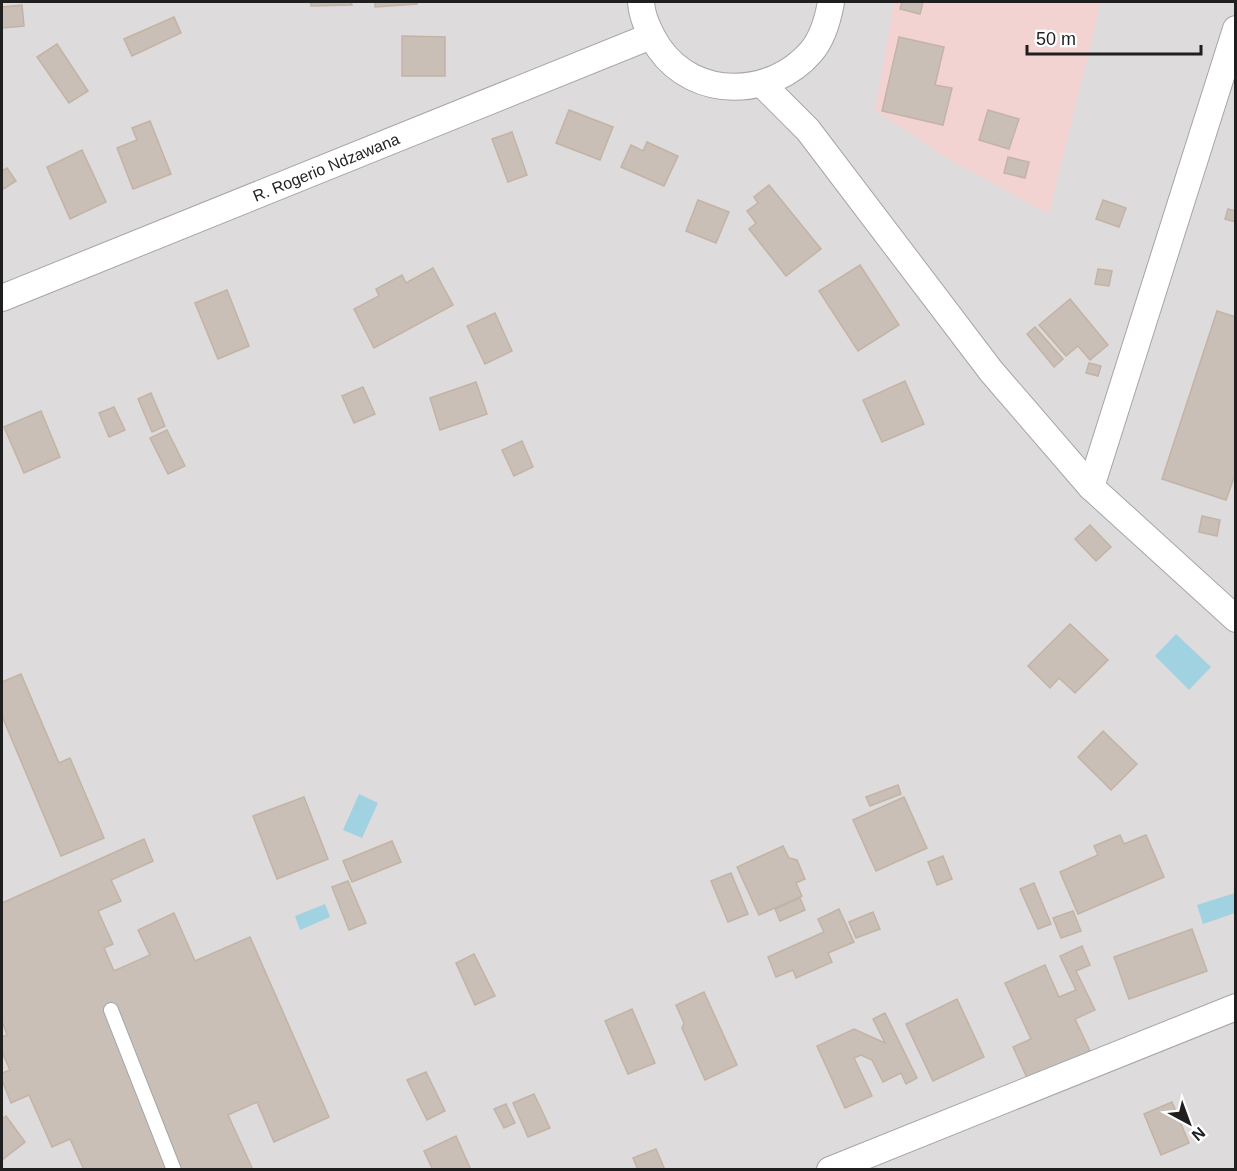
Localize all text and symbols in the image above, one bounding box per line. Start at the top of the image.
scale bar [1027,18,1201,56]
text: 50 m [1036,29,1076,49]
street label: R. Rogerio Ndzawana [250,130,402,205]
north arrow [1159,1093,1219,1153]
text: N [1189,1124,1208,1144]

